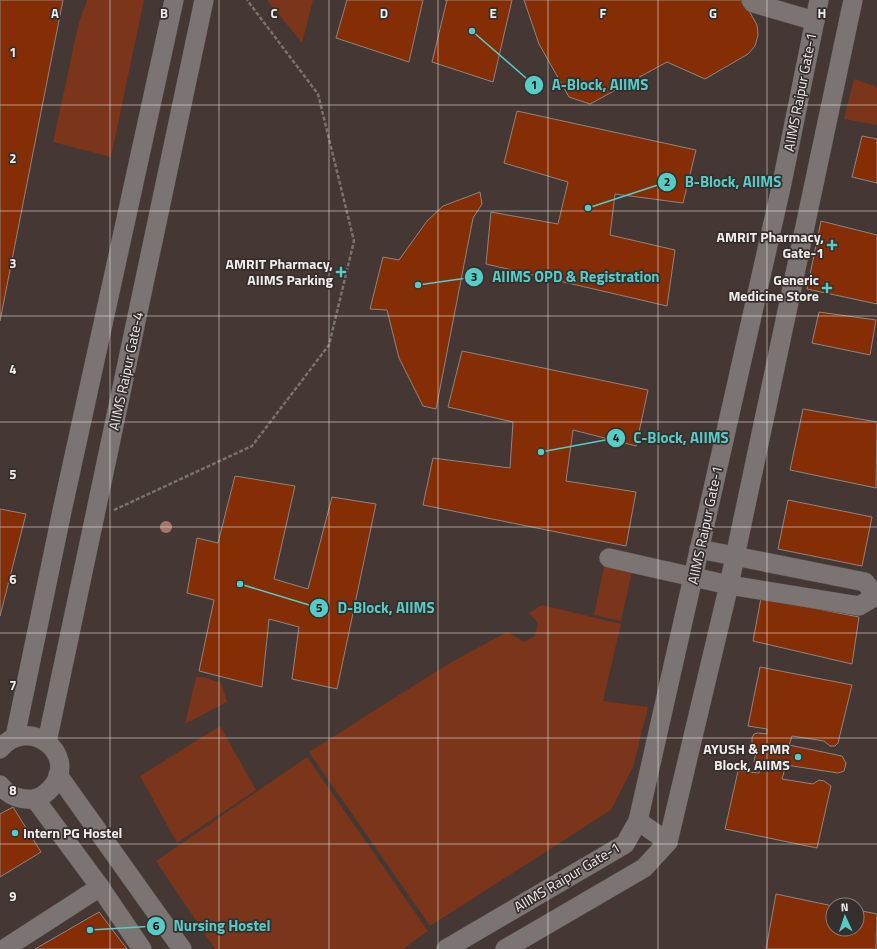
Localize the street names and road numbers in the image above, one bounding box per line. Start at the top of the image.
street label: AIIMS Raipur Gate-1 [778,31,821,153]
street label: AIIMS Raipur Gate-4 [103,310,148,432]
street label: AIIMS Raipur Gate-1 [682,464,727,586]
street label: AIIMS Raipur Gate-1 [510,836,624,917]

